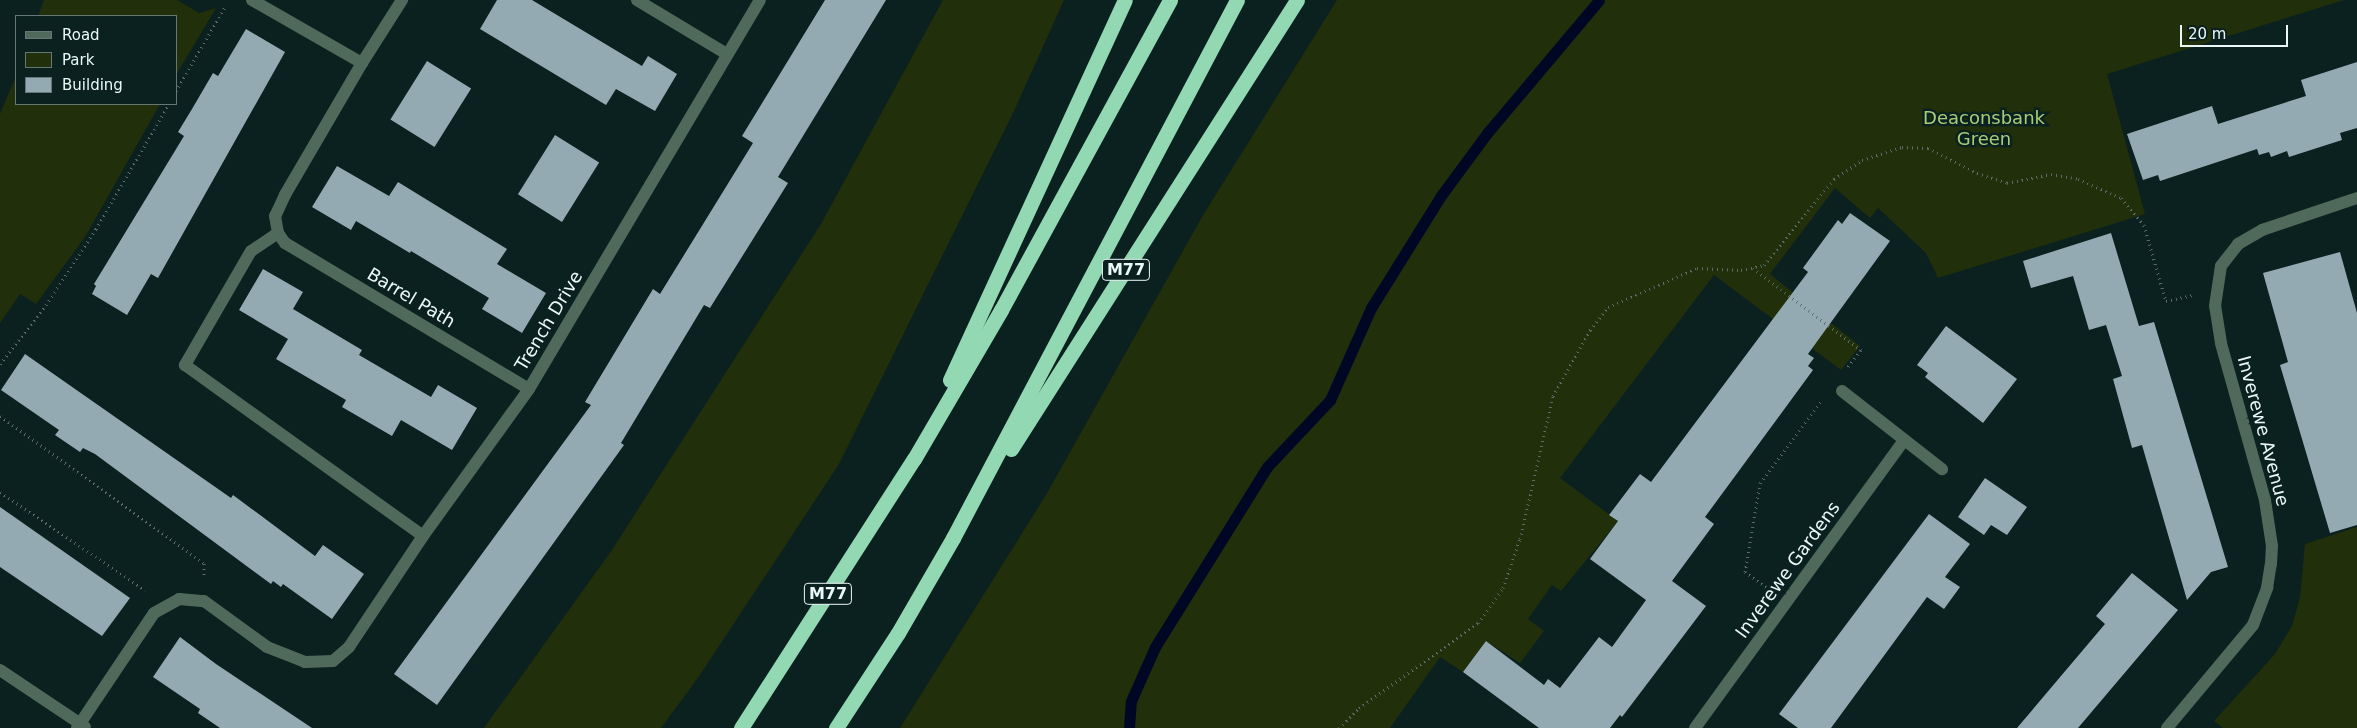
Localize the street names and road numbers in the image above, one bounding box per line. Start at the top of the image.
road number: M77 [1101,256,1151,284]
street label: Barrel Path [363,263,459,333]
street label: Trench Drive [511,267,587,375]
street label: Inverewe Avenue [2233,353,2293,509]
street label: Inverewe Gardens [1731,498,1845,642]
road number: M77 [803,580,853,608]

